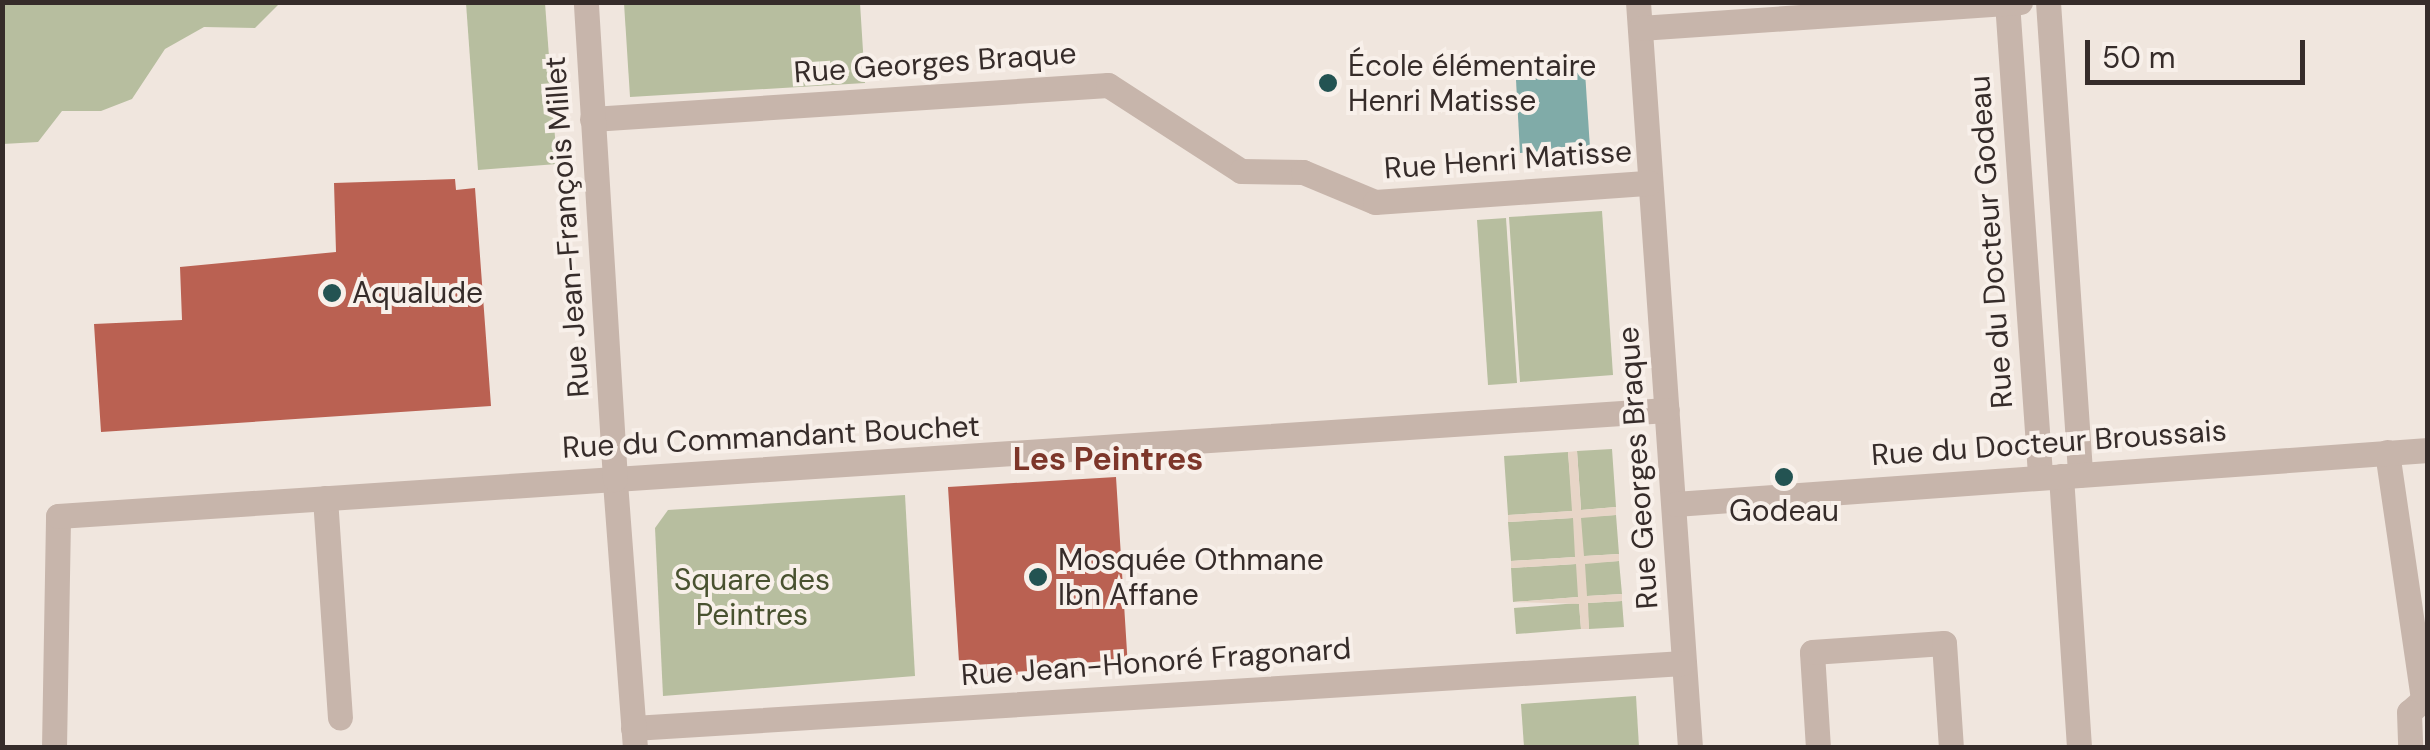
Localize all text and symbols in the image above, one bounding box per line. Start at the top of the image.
scale bar [2090,20,2310,82]
street label: Rue Georges Braque [793,35,1077,91]
text: 50 m [2102,38,2176,77]
place label: École élémentaire Henri Matisse [1348,48,1596,118]
street label: Rue Jean-François Millet [537,55,597,399]
marker: École élémentaire Henri Matisse [1317,72,1339,94]
street label: Rue du Docteur Godeau [1961,74,2021,410]
street label: Rue Henri Matisse [1383,133,1633,187]
place label: Aqualude [352,275,483,311]
marker: Aqualude [321,282,343,304]
street label: Rue Georges Braque [1610,326,1666,610]
street label: Rue du Commandant Bouchet [561,408,981,466]
street label: Rue du Docteur Broussais [1870,413,2228,473]
district label: Les Peintres [1013,440,1203,478]
marker: Godeau [1773,466,1795,488]
place label: Godeau [1729,493,1839,529]
place label: Mosquée Othmane Ibn Affane [1058,542,1324,612]
park label: Square des Peintres [674,562,830,632]
marker: Mosquée Othmane Ibn Affane [1027,566,1049,588]
street label: Rue Jean-Honoré Fragonard [960,630,1352,694]

